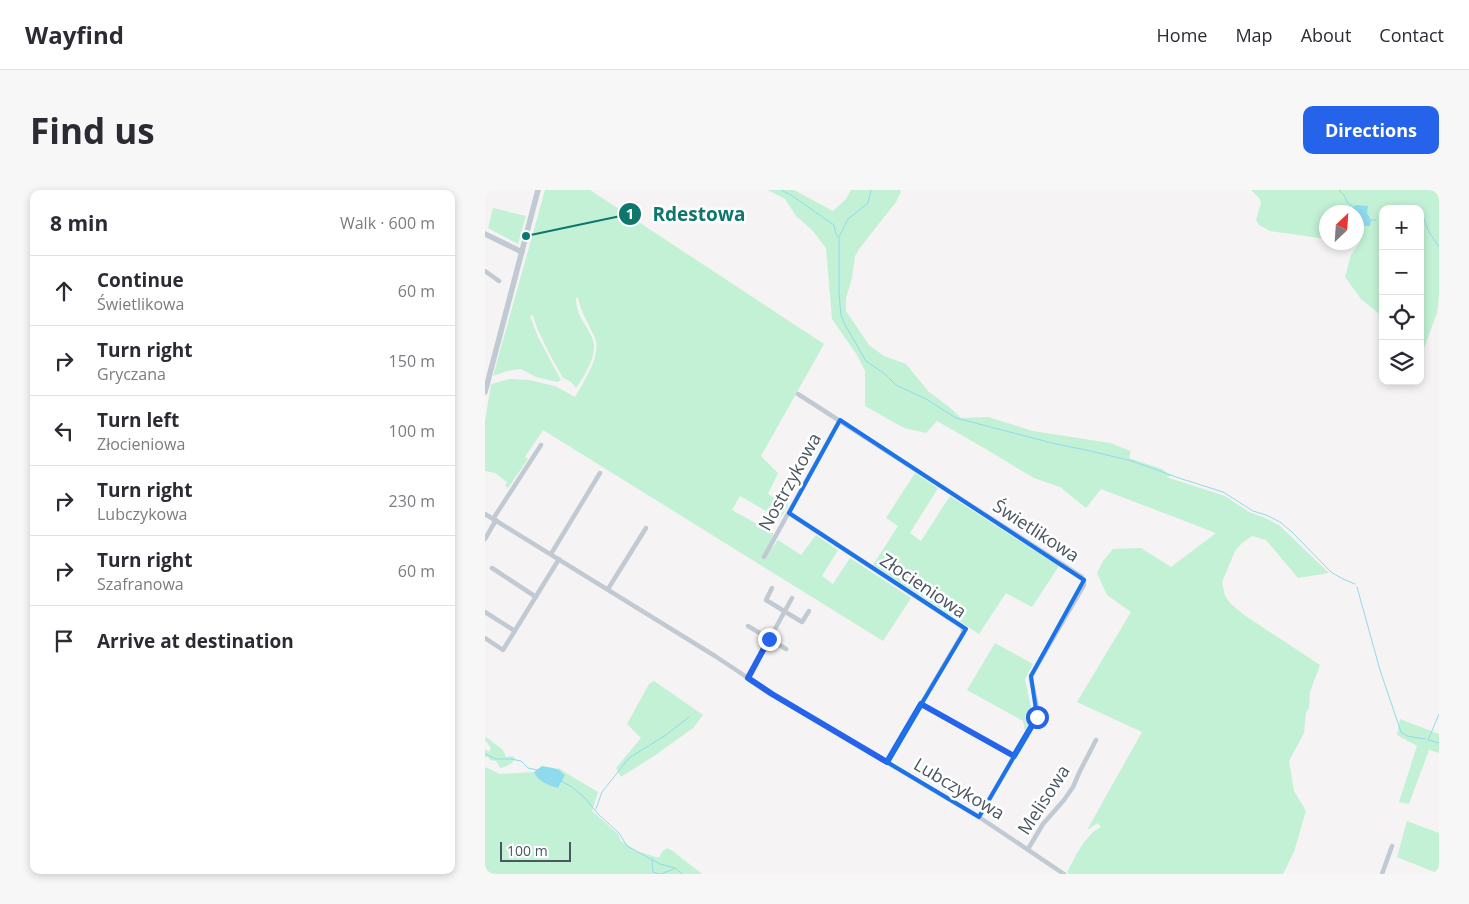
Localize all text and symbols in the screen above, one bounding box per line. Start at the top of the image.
text: Wayfind [25,18,124,51]
text: Home [1157,23,1207,47]
text: Map [1235,23,1273,47]
text: About [1301,23,1351,47]
text: Contact [1379,23,1444,47]
button: Directions [1303,106,1439,154]
text: Find us [30,107,155,154]
callout: Rdestowa [617,197,755,231]
text: Rdestowa [653,201,746,227]
text: 1 [626,203,634,223]
north arrow [1319,205,1364,250]
map controls [1379,205,1424,385]
button: + [1379,205,1424,250]
text: 8 min [50,209,108,237]
text: Walk · 600 m [340,212,435,234]
button: − [1379,250,1424,295]
text: Continue [97,267,184,293]
icon: ahead [50,277,78,305]
text: 60 m [398,280,435,302]
text: Świetlikowa [97,293,184,315]
button: locate [1379,295,1424,340]
text: Turn right [97,337,192,363]
button: layers [1379,340,1424,385]
icon: right [50,347,78,375]
text: 150 m [389,350,435,372]
text: Gryczana [97,363,166,385]
text: Turn left [97,407,179,433]
icon: left [50,417,78,445]
text: 100 m [389,420,435,442]
street label: Nostrzykowa [752,428,826,535]
text: Złocieniowa [97,433,185,455]
text: Turn right [97,477,192,503]
icon: right [50,487,78,515]
text: 230 m [389,490,435,512]
street label: Świetlikowa [989,493,1084,567]
text: Lubczykowa [97,503,187,525]
text: Turn right [97,547,192,573]
street label: Złocieniowa [876,547,971,623]
icon: right [50,557,78,585]
text: 60 m [398,560,435,582]
text: Szafranowa [97,573,184,595]
icon: arrive [50,627,78,655]
text: Arrive at destination [97,628,294,654]
route end [758,628,781,651]
route start [1026,706,1049,729]
street label: Lubczykowa [910,752,1009,825]
street label: Melisowa [1012,760,1075,839]
scale bar [500,839,571,862]
text: 100 m [507,841,548,860]

